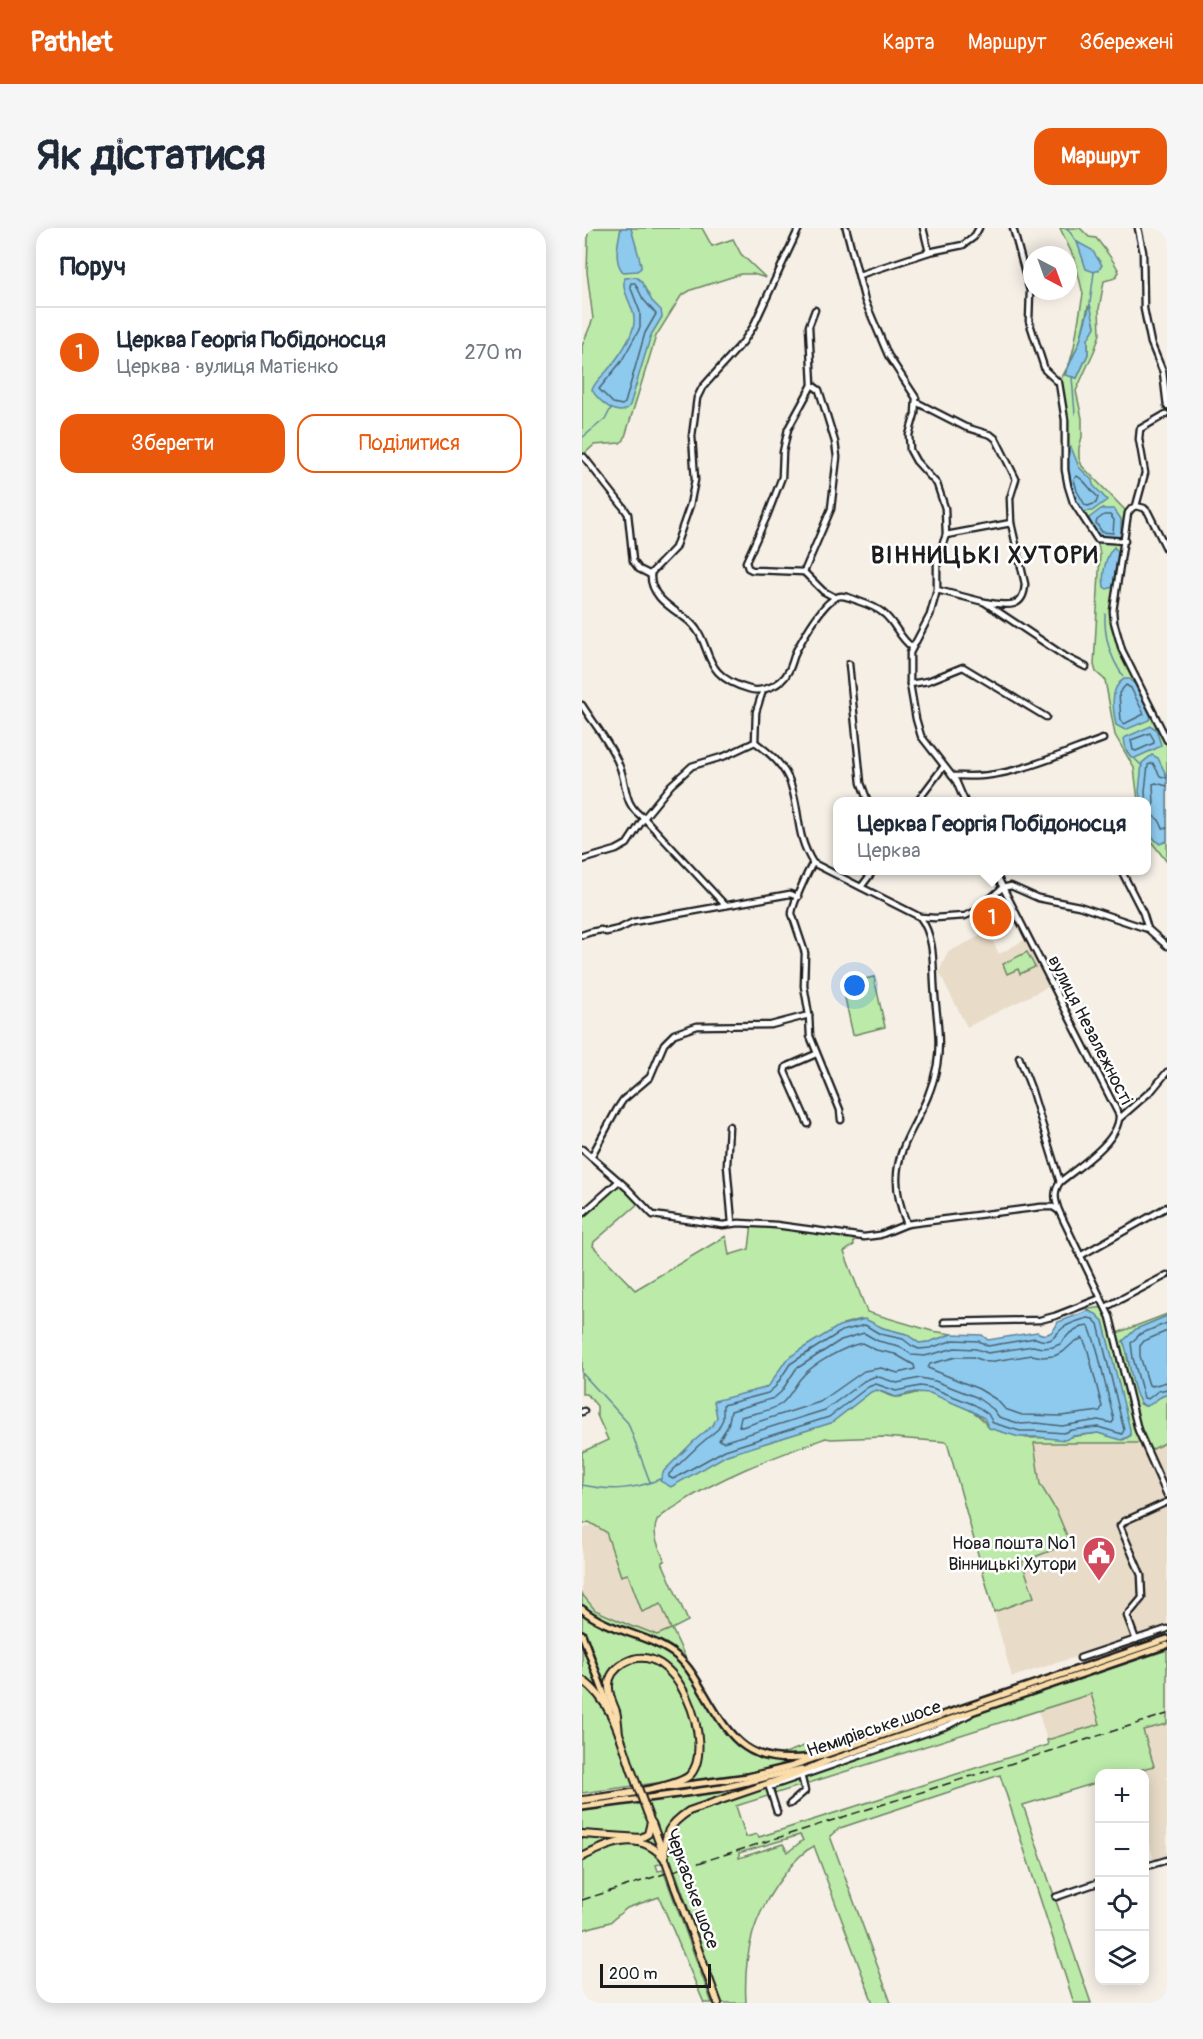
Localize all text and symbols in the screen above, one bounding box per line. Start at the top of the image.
text: Pathlet [30,25,113,60]
text: Карта [883,29,935,56]
text: Маршрут [968,29,1047,56]
text: Збережені [1080,29,1173,56]
button: Маршрут [1034,128,1167,185]
text: Як дістатися [36,130,266,182]
north arrow [1023,246,1077,300]
text: Поруч [60,251,126,283]
text: Церква Георгія Побідоносця [117,326,386,354]
text: 1 [76,340,83,365]
text: 270 m [464,340,522,365]
text: Церква · вулиця Матієнко [117,354,338,379]
button: Зберегти [60,414,285,473]
button: Поділитися [297,414,522,473]
district label: ВІННИЦЬКІ ХУТОРИ [871,541,1099,570]
popup [833,797,1151,875]
text: Церква Георгія Побідоносця [858,810,1126,838]
text: Церква [858,838,921,863]
pin: 1 [972,894,1012,940]
street label: вулиця Незалежності [1042,951,1138,1109]
your location [840,971,869,1000]
place label: Нова пошта №1 Вінницькі Хутори [948,1532,1076,1576]
public building icon: Нова пошта №1 Вінницькі Хутори [1081,1535,1117,1582]
street label: Немирівське шосе [804,1695,944,1763]
map controls [1095,1769,1149,1985]
button: + [1095,1769,1149,1823]
button: − [1095,1823,1149,1877]
street label: Черкаське шосе [660,1826,724,1952]
button: locate [1095,1877,1149,1931]
button: layers [1095,1931,1149,1985]
scale bar [600,1961,711,1988]
text: 200 m [609,1964,657,1984]

